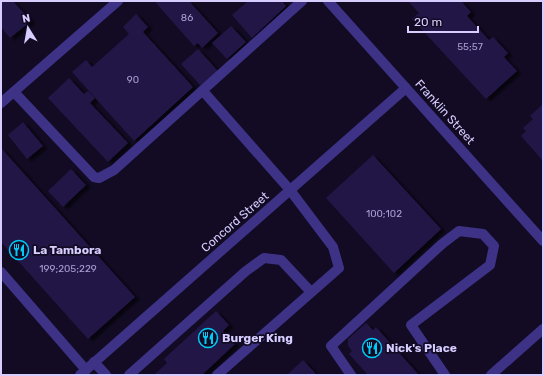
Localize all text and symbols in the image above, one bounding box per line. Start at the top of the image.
north arrow [8,8,48,48]
scale bar [408,8,478,34]
text: N [21,12,31,26]
house number: 86 [181,12,193,24]
text: 20 m [414,15,442,29]
house number: 55;57 [457,41,483,53]
house number: 90 [127,74,139,86]
street label: Franklin Street [412,77,478,147]
street label: Concord Street [198,189,272,255]
house number: 100;102 [366,208,402,220]
restaurant icon: La Tambora [8,239,30,261]
place label: La Tambora [33,243,101,257]
house number: 199;205;229 [39,263,97,275]
restaurant icon: Burger King [197,327,219,349]
place label: Burger King [222,331,293,345]
restaurant icon: Nick's Place [361,337,383,359]
place label: Nick's Place [386,341,457,355]

